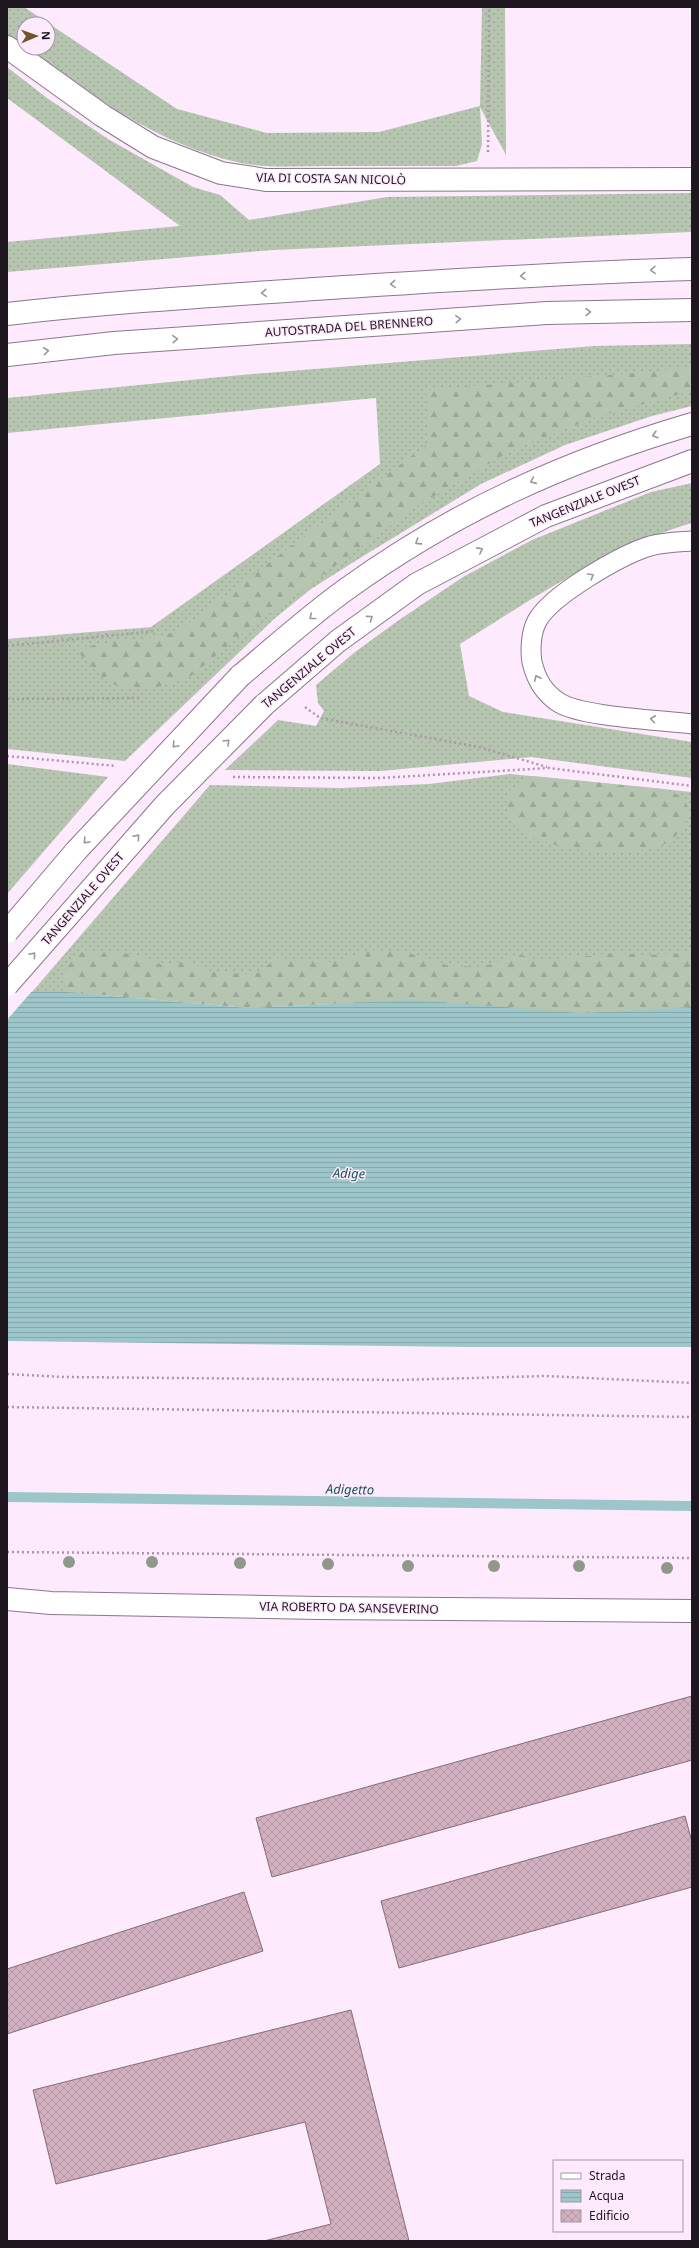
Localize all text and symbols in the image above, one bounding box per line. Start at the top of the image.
north arrow [16,16,56,56]
text: N [39,31,54,40]
street label: VIA DI COSTA SAN NICOLÒ [256,169,406,188]
one-way arrow [650,266,656,274]
one-way arrow [520,271,526,280]
one-way arrow [390,280,396,289]
one-way arrow [261,288,267,297]
one-way arrow [585,308,591,316]
street label: AUTOSTRADA DEL BRENNERO [264,312,434,341]
one-way arrow [455,314,462,323]
one-way arrow [172,334,178,343]
one-way arrow [43,346,49,355]
one-way arrow [651,430,658,439]
street label: TANGENZIALE OVEST [527,471,643,532]
one-way arrow [530,476,538,484]
one-way arrow [416,537,423,544]
one-way arrow [476,548,484,555]
one-way arrow [587,574,594,581]
one-way arrow [310,612,317,619]
one-way arrow [365,616,372,623]
street label: TANGENZIALE OVEST [258,623,360,712]
one-way arrow [534,675,542,683]
one-way arrow [650,715,656,724]
one-way arrow [222,739,229,747]
one-way arrow [173,741,180,748]
one-way arrow [132,834,139,841]
one-way arrow [84,836,91,843]
street label: TANGENZIALE OVEST [37,848,128,949]
one-way arrow [28,953,35,960]
water label: Adige [332,1163,366,1183]
water label: Adigetto [325,1480,374,1498]
street label: VIA ROBERTO DA SANSEVERINO [259,1597,439,1618]
legend [553,2160,683,2232]
text: Strada [589,2167,625,2184]
text: Acqua [589,2187,624,2204]
text: Edificio [589,2207,630,2224]

